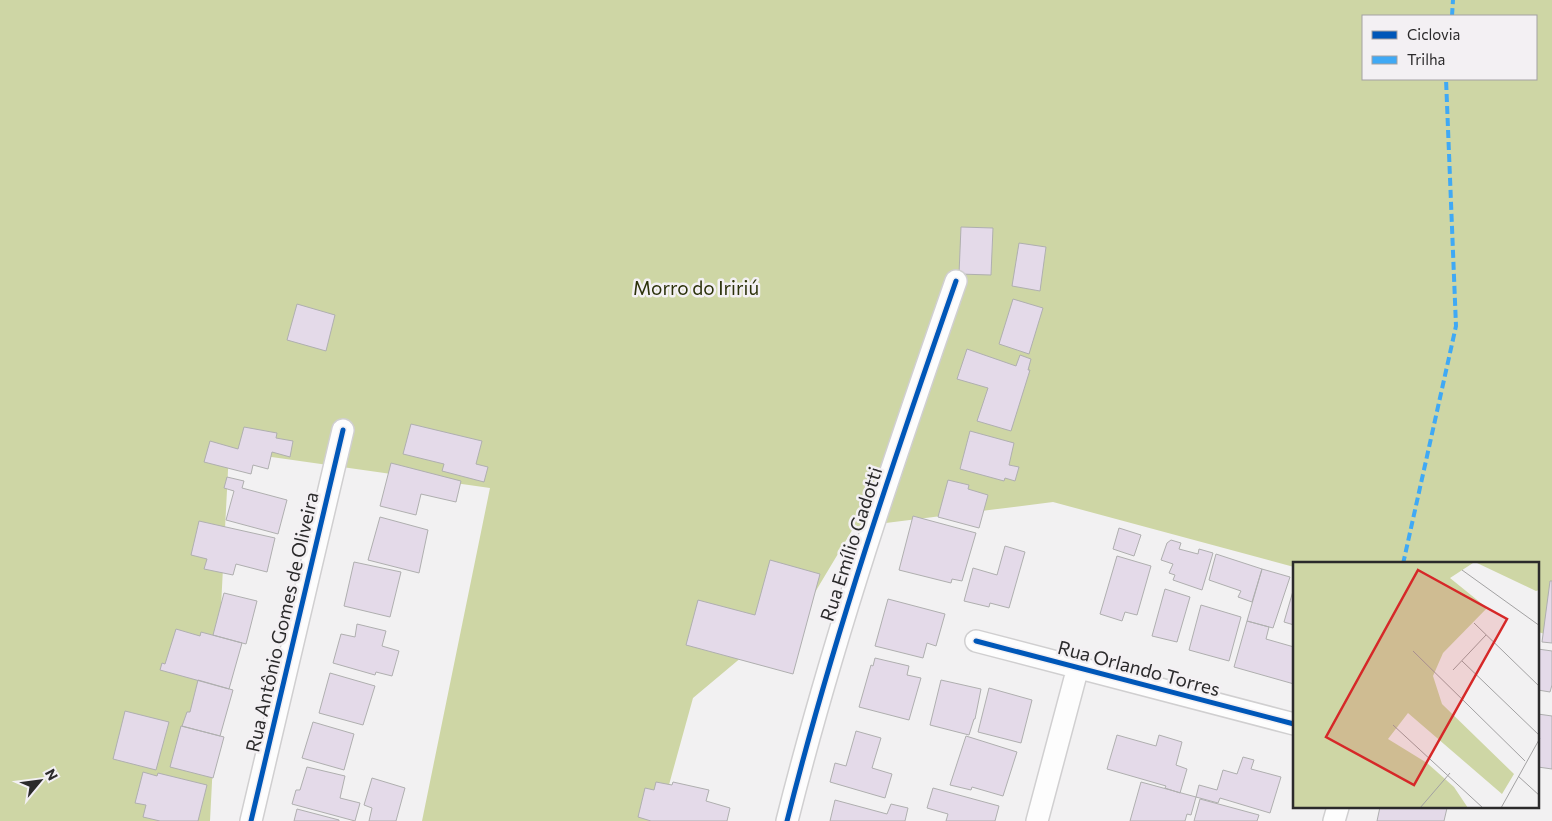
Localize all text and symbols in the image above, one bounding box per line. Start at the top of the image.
legend [1362,15,1537,80]
text: Ciclovia [1407,25,1460,43]
text: Trilha [1407,50,1445,68]
park label: Morro do Iririú [633,276,759,299]
street label: Rua Emílio Gadotti [815,464,886,624]
street label: Rua Antônio Gomes de Oliveira [240,490,323,754]
inset map [1293,562,1540,808]
street label: Rua Orlando Torres [1055,635,1223,700]
north arrow [15,756,65,806]
text: N [42,766,62,783]

